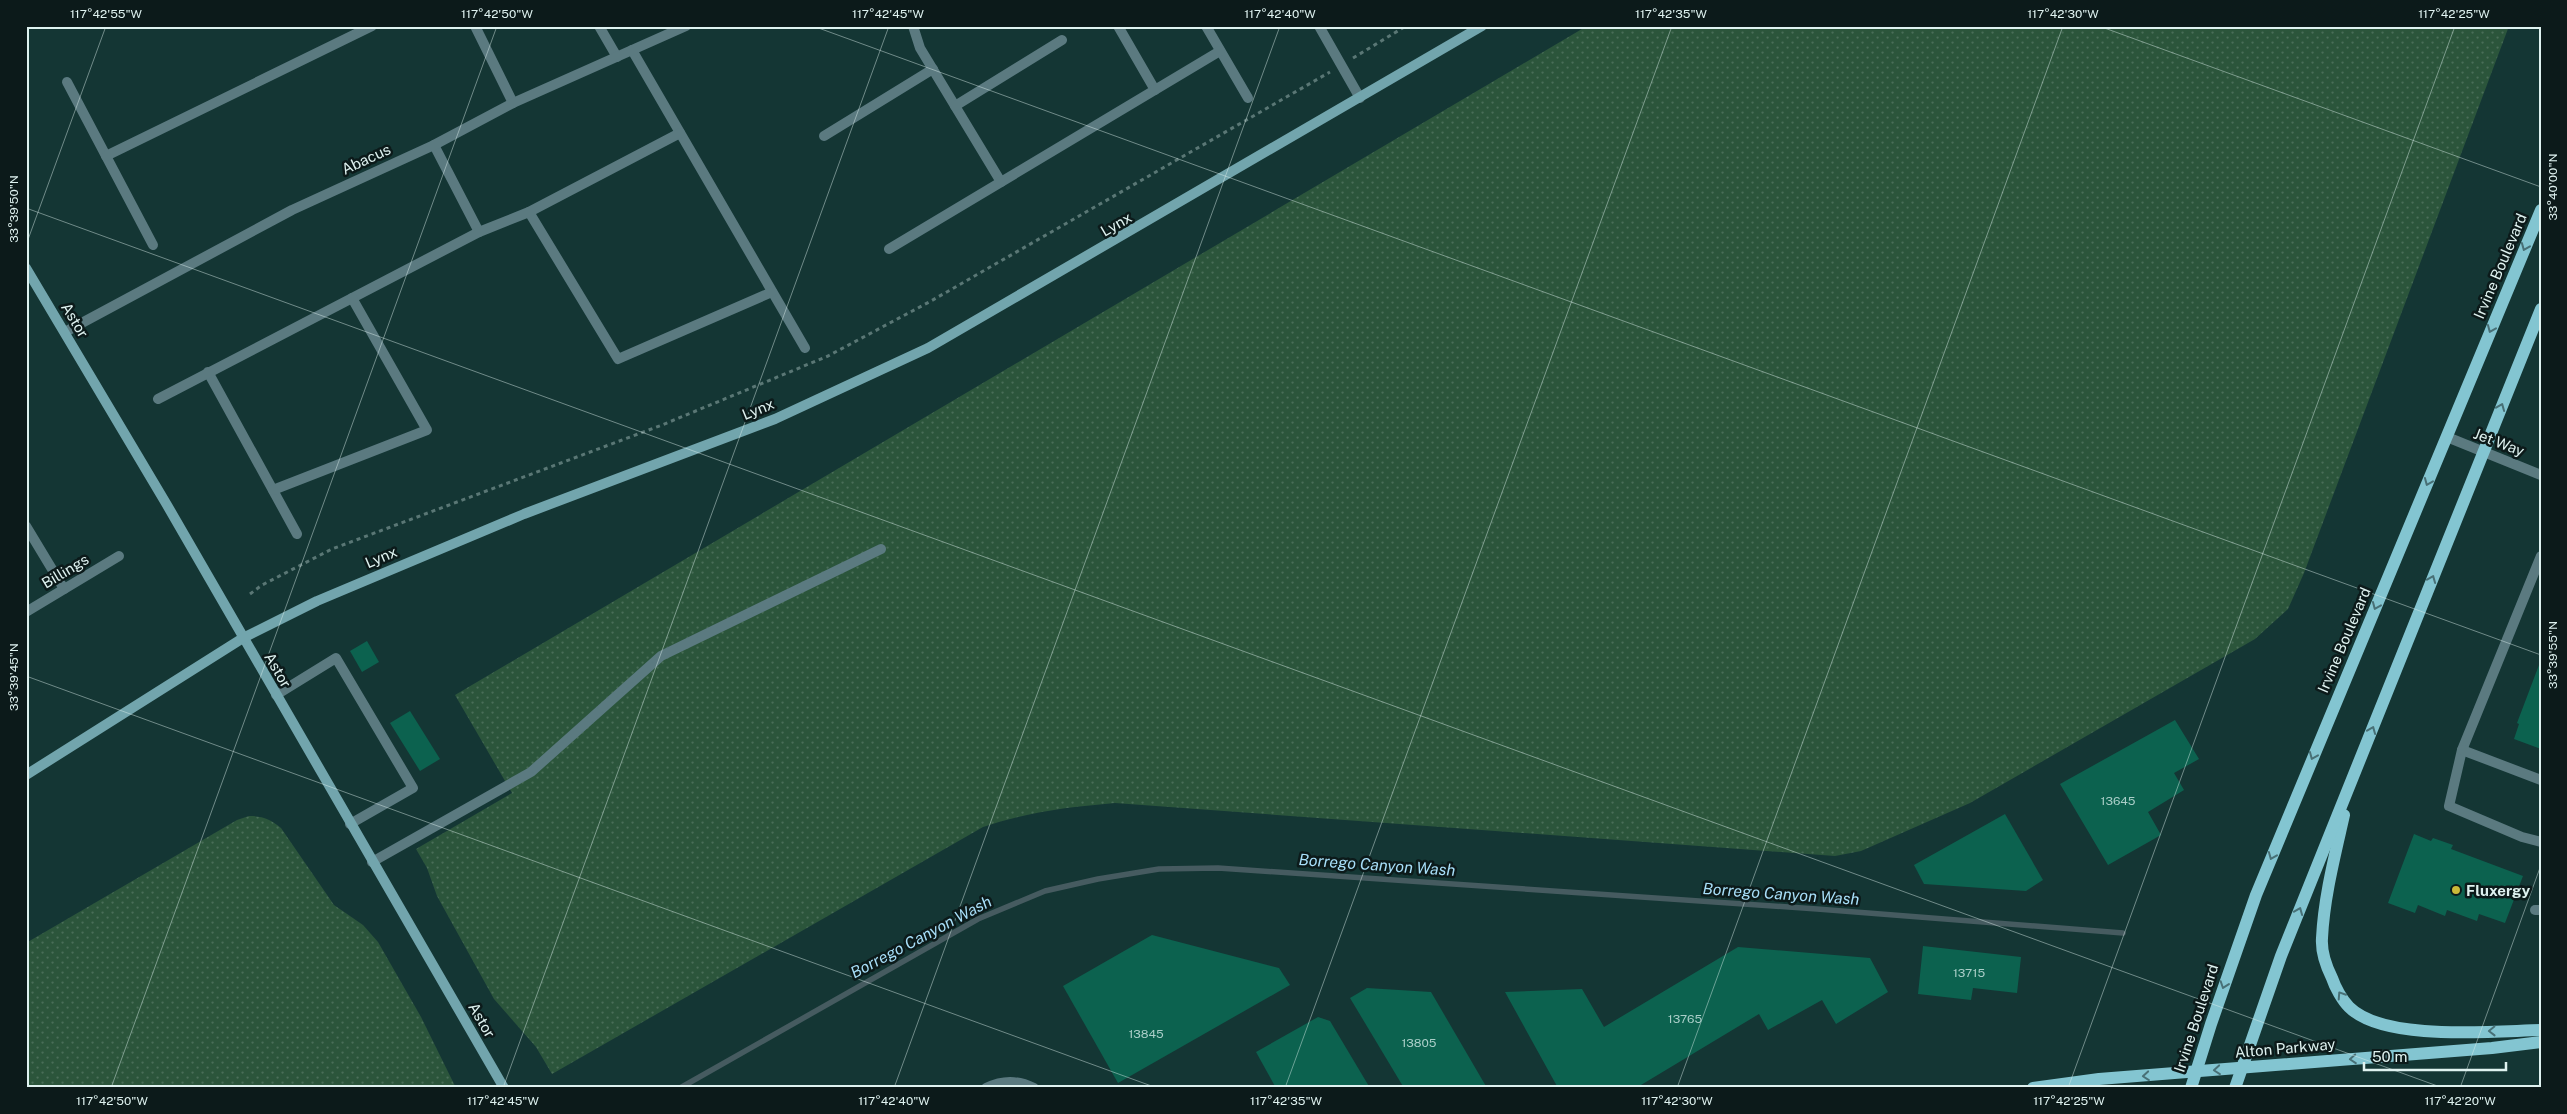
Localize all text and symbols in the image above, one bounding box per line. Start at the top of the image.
text: 117°42'55"W [70,7,143,21]
text: 117°42'50"W [461,7,533,21]
text: 117°42'45"W [852,7,924,21]
text: 117°42'40"W [1244,7,1316,21]
text: 117°42'35"W [1635,7,1708,21]
text: 117°42'30"W [2027,7,2099,21]
text: 117°42'25"W [2418,7,2490,21]
street label: Abacus [339,140,393,178]
text: 33°40'00"N [2546,153,2560,221]
text: 33°39'50"N [7,175,21,243]
street label: Lynx [1097,208,1135,240]
street label: Irvine Boulevard [2470,211,2530,321]
one-way arrow [2521,242,2532,251]
street label: Astor [58,299,92,341]
one-way arrow [2487,324,2498,333]
street label: Lynx [739,395,777,423]
one-way arrow [2495,404,2505,412]
street label: Jet Way [2471,425,2527,459]
one-way arrow [2423,478,2433,486]
street label: Lynx [362,543,400,571]
street label: Billings [38,550,92,592]
one-way arrow [2426,575,2437,584]
street label: Irvine Boulevard [2314,585,2374,695]
one-way arrow [2372,601,2383,610]
text: 33°39'55"N [2546,621,2560,689]
text: 33°39'45"N [7,643,21,711]
street label: Astor [261,649,295,691]
one-way arrow [2365,726,2376,735]
one-way arrow [2309,751,2320,760]
house number: 13645 [2101,794,2136,808]
water label: Borrego Canyon Wash [1298,850,1456,880]
one-way arrow [2268,851,2279,860]
water label: Borrego Canyon Wash [1702,879,1860,909]
place label: Fluxergy [2466,882,2531,899]
marker: Fluxergy [2450,884,2462,896]
water label: Borrego Canyon Wash [847,892,995,982]
one-way arrow [2293,907,2303,916]
street label: Irvine Boulevard [2171,962,2221,1074]
house number: 13715 [1953,966,1985,980]
one-way arrow [2220,980,2230,989]
one-way arrow [2338,992,2347,1001]
street label: Astor [465,999,499,1041]
house number: 13765 [1668,1012,1702,1026]
one-way arrow [2488,1026,2496,1036]
house number: 13845 [1128,1027,1164,1041]
street label: Alton Parkway [2234,1035,2336,1061]
house number: 13805 [1401,1036,1437,1050]
scale bar [2364,1039,2507,1071]
text: 50 m [2372,1048,2407,1065]
one-way arrow [2349,1053,2357,1064]
one-way arrow [2213,1064,2221,1075]
one-way arrow [2142,1070,2150,1081]
text: 117°42'50"W [76,1094,148,1108]
text: 117°42'45"W [467,1094,539,1108]
text: 117°42'40"W [858,1094,930,1108]
text: 117°42'35"W [1250,1094,1323,1108]
text: 117°42'30"W [1641,1094,1713,1108]
text: 117°42'25"W [2033,1094,2105,1108]
text: 117°42'20"W [2424,1094,2496,1108]

